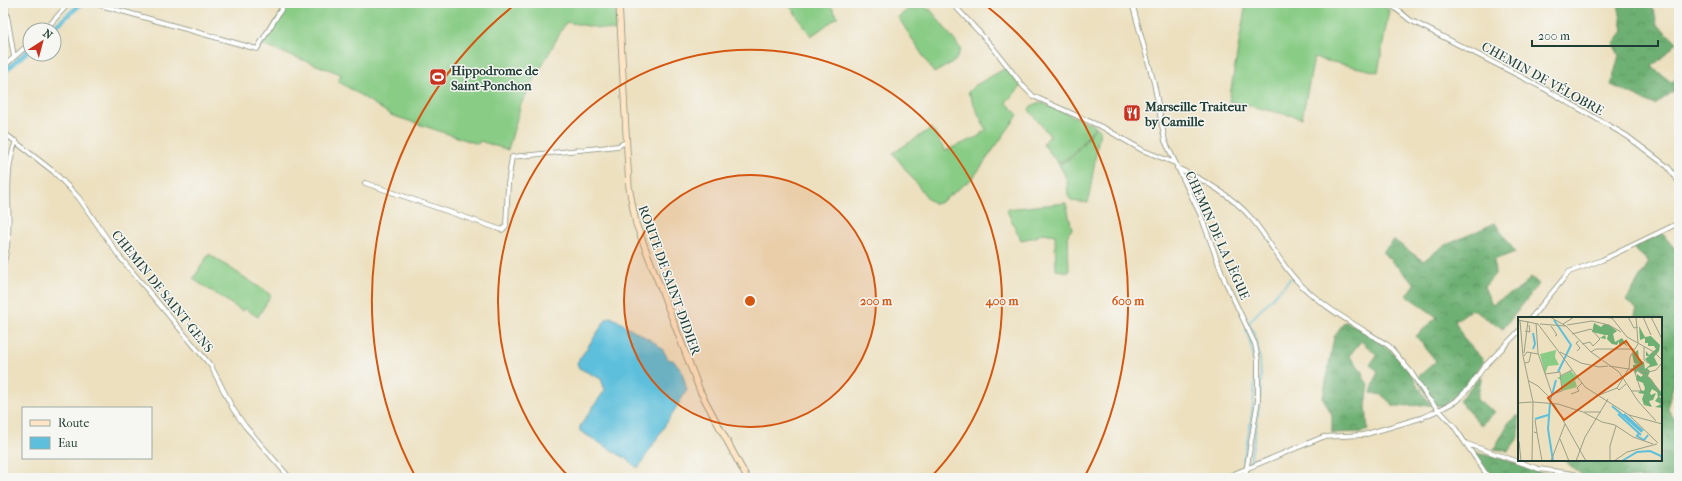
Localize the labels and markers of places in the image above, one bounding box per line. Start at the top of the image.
place label: Hippodrome de Saint-Ponchon [451,63,539,93]
sports icon: Hippodrome de Saint-Ponchon [428,67,448,87]
place label: Marseille Traiteur by Camille [1144,99,1247,130]
restaurant icon: Marseille Traiteur by Camille [1122,103,1142,123]
centre of rings [743,294,757,308]

